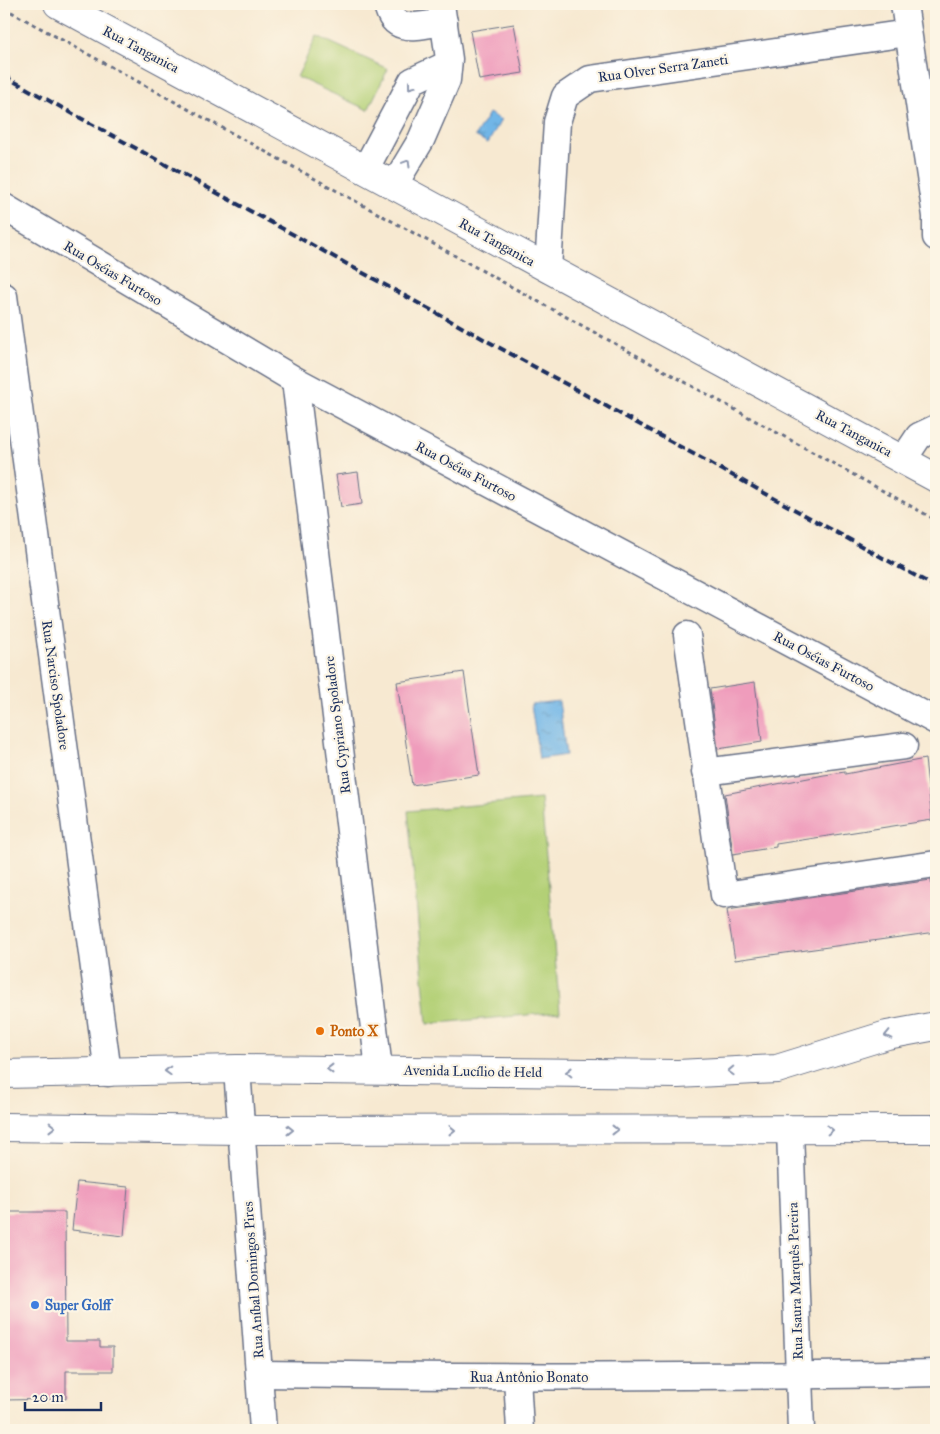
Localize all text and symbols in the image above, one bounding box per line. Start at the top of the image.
street label: Rua Tanganica [100,22,182,77]
street label: Rua Olver Serra Zaneti [597,51,729,86]
one-way arrow [408,80,417,89]
one-way arrow [401,159,411,168]
street label: Rua Tanganica [456,215,538,270]
street label: Rua Oséias Furtoso [60,237,165,309]
street label: Rua Tanganica [813,406,895,461]
street label: Rua Oséias Furtoso [412,438,519,505]
street label: Rua Narciso Spoladore [38,619,73,751]
street label: Rua Oséias Furtoso [770,628,877,695]
street label: Rua Cypriano Spoladore [321,655,354,795]
place label: Ponto X [330,1023,378,1040]
marker: Ponto X [314,1025,326,1037]
one-way arrow [884,1029,893,1040]
street label: Avenida Lucílio de Held [403,1062,542,1081]
one-way arrow [326,1064,334,1074]
one-way arrow [163,1066,171,1077]
one-way arrow [727,1066,735,1077]
one-way arrow [564,1067,572,1077]
one-way arrow [49,1122,57,1133]
one-way arrow [286,1125,294,1135]
one-way arrow [449,1125,457,1135]
one-way arrow [612,1125,619,1135]
one-way arrow [826,1125,834,1135]
street label: Rua Aníbal Domingos Pires [240,1201,267,1359]
street label: Rua Isaura Marquês Pereira [784,1202,808,1360]
place label: Super Golff [45,1297,114,1315]
marker: Super Golff [29,1299,41,1311]
street label: Rua Antônio Bonato [470,1369,588,1386]
scale bar [25,1379,101,1411]
text: 20 m [32,1388,64,1406]

